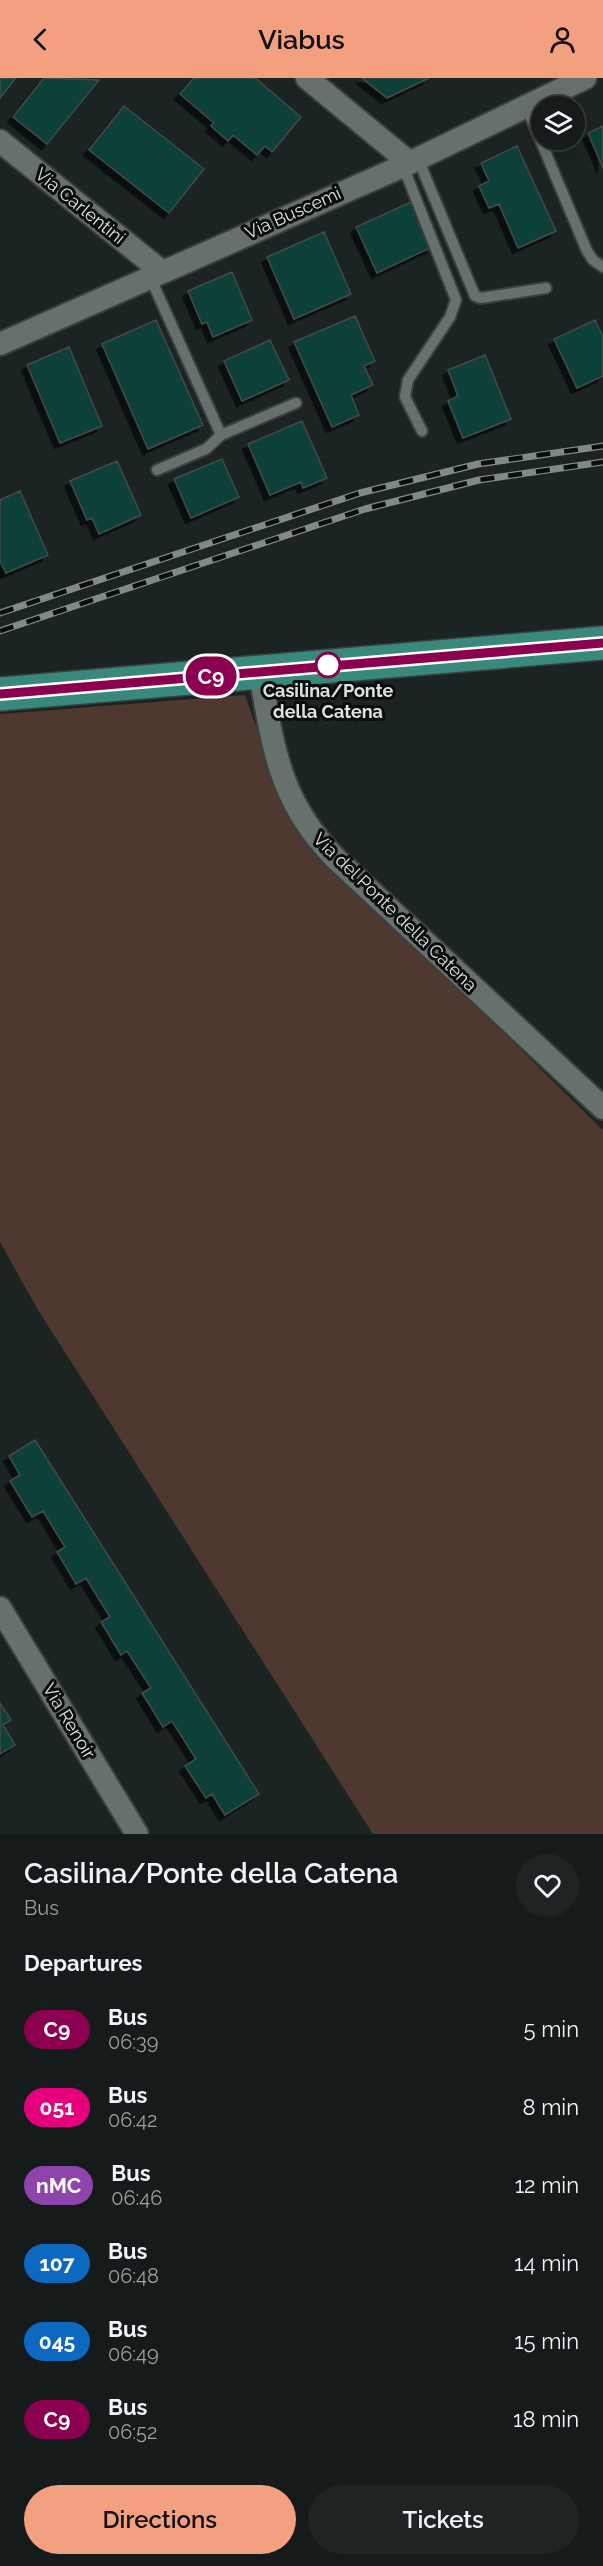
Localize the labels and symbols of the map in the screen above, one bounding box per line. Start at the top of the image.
street label: Via Carlentini [31,163,129,248]
street label: Via Buscemi [242,182,344,243]
marker: Casilina/Ponte della Catena [315,652,341,678]
line badge: C9 [184,656,238,696]
place label: Casilina/Ponte della Catena [263,680,393,722]
street label: Via del Ponte della Catena [309,828,481,995]
street label: Via Renoir [39,1679,100,1763]

